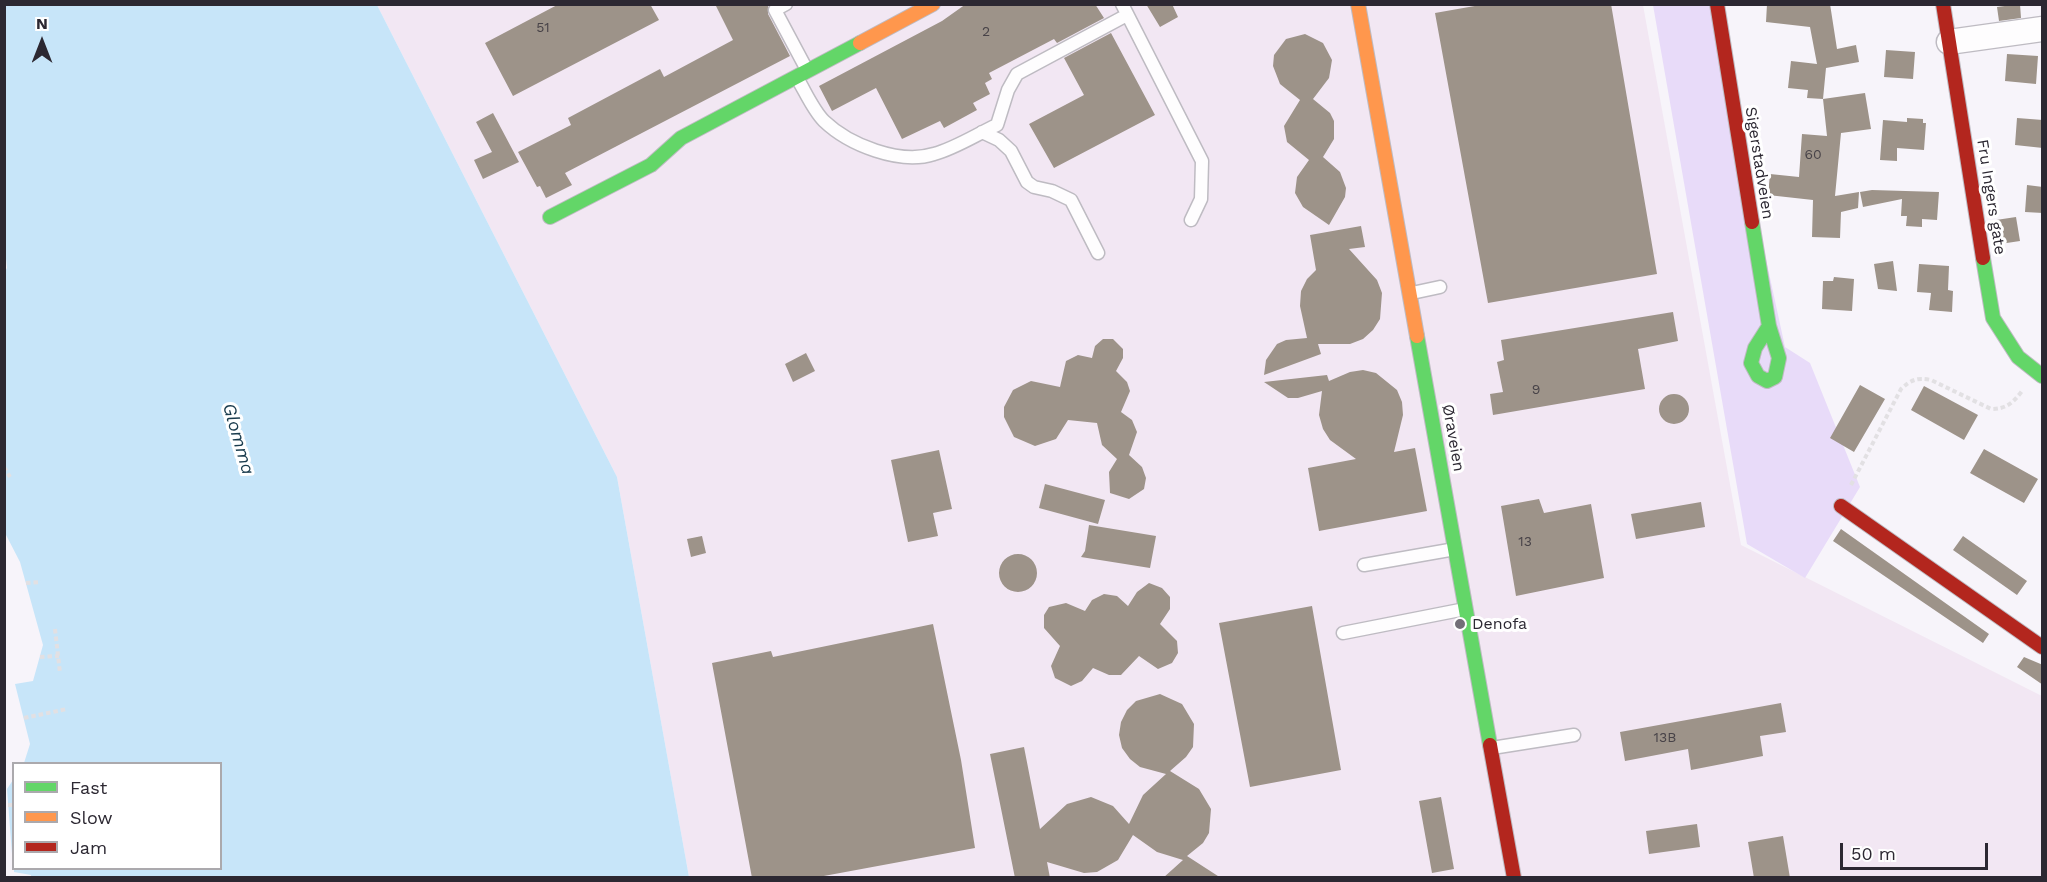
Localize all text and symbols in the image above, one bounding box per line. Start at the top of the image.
north arrow [12,12,72,72]
text: N [36,14,48,33]
house number: 51 [536,20,550,36]
house number: 2 [982,24,990,40]
street label: Sigerstadveien [1741,105,1777,221]
street label: Fru Ingers gate [1972,138,2010,256]
house number: 60 [1804,147,1822,163]
house number: 9 [1532,382,1540,398]
water label: Glomma [218,401,258,477]
street label: Øraveien [1438,403,1468,473]
house number: 13 [1518,534,1532,550]
place label: Denofa [1472,614,1527,634]
marker: Denofa [1453,617,1467,631]
house number: 13B [1654,730,1676,746]
legend [12,762,222,870]
text: Fast [70,777,107,798]
text: Slow [70,807,113,828]
scale bar [1843,831,1992,869]
text: Jam [70,837,107,858]
text: 50 m [1851,843,1896,864]

